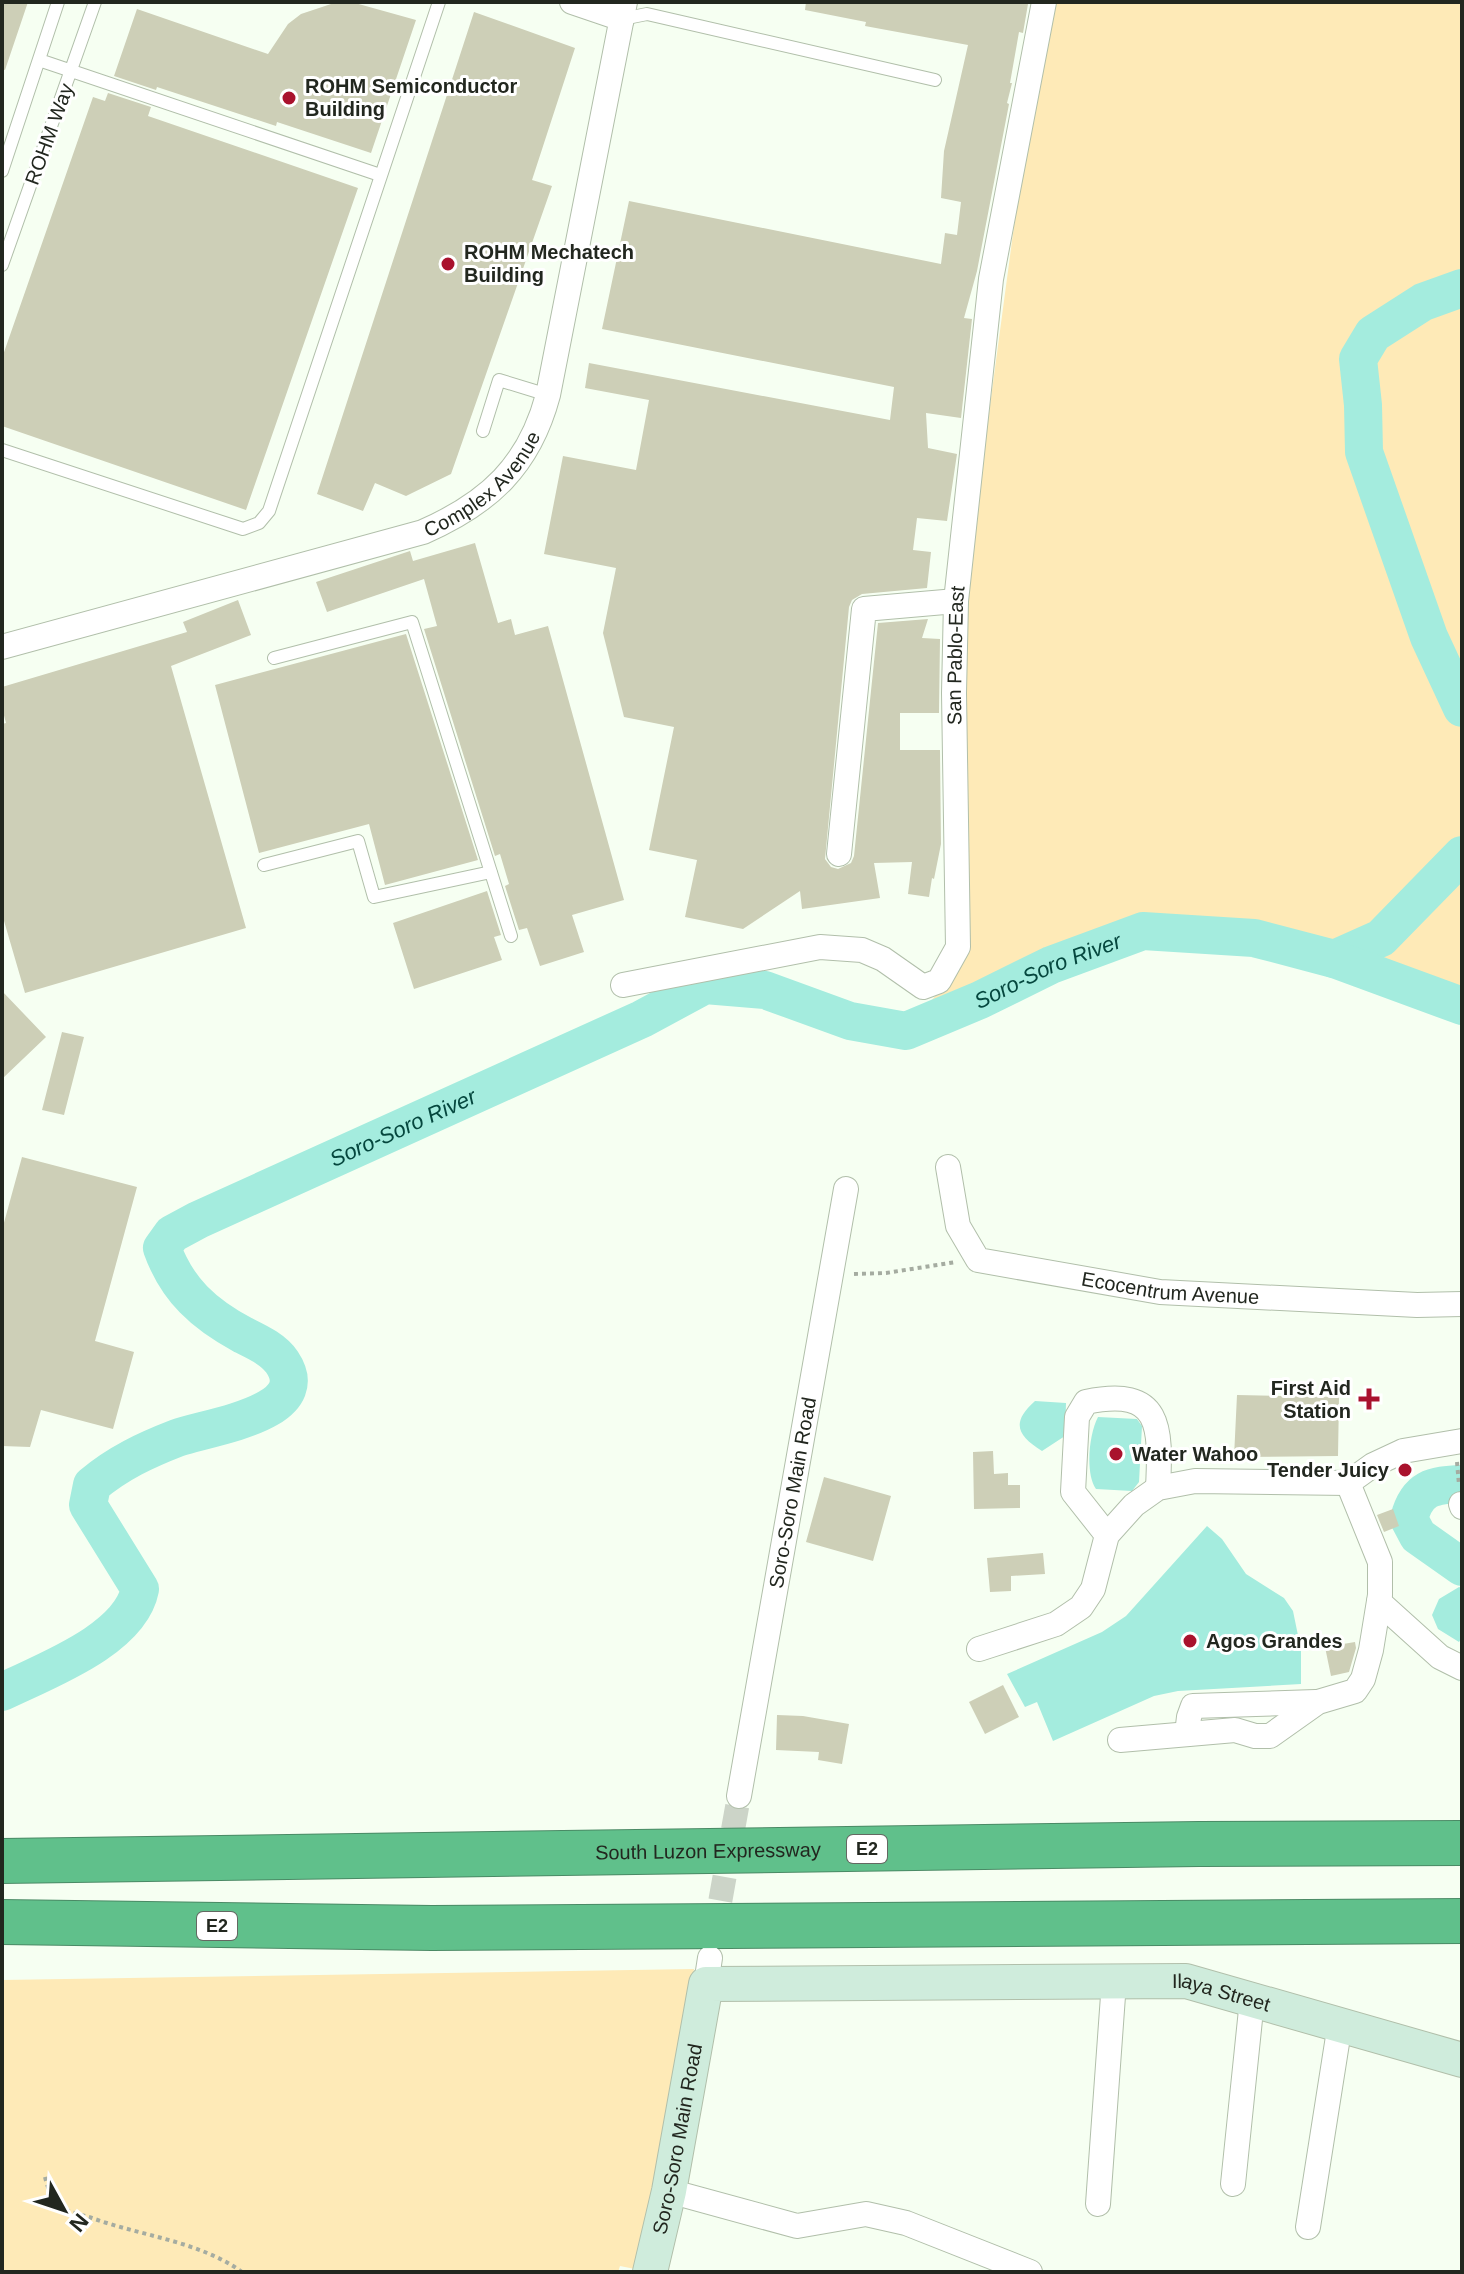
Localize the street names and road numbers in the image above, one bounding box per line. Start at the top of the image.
street label: ROHM Way [21,80,77,188]
street label: Complex Avenue [421,428,544,541]
street label: San Pablo-East [943,584,969,725]
street label: Ecocentrum Avenue [1080,1267,1260,1308]
street label: Soro-Soro Main Road [765,1395,820,1590]
road number: E2 [847,1835,887,1863]
street label: South Luzon Expressway [595,1838,821,1864]
road number: E2 [197,1912,237,1940]
street label: Ilaya Street [1172,1969,1273,2016]
street label: Soro-Soro Main Road [648,2042,706,2236]

